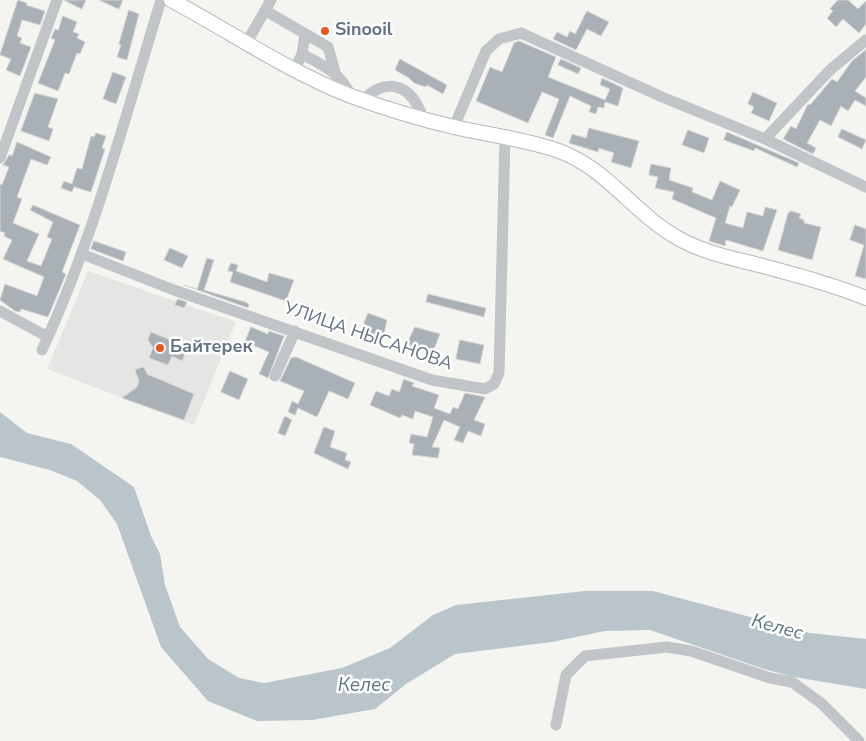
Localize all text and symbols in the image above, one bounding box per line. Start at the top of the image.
place label: Sinooil [335,20,393,42]
marker: Sinooil [319,25,331,37]
street label: УЛИЦА НЫСАНОВА [281,298,455,376]
place label: Байтерек [170,337,253,359]
marker: Байтерек [154,342,166,354]
water label: Келес [749,610,805,646]
water label: Келес [338,675,390,697]

